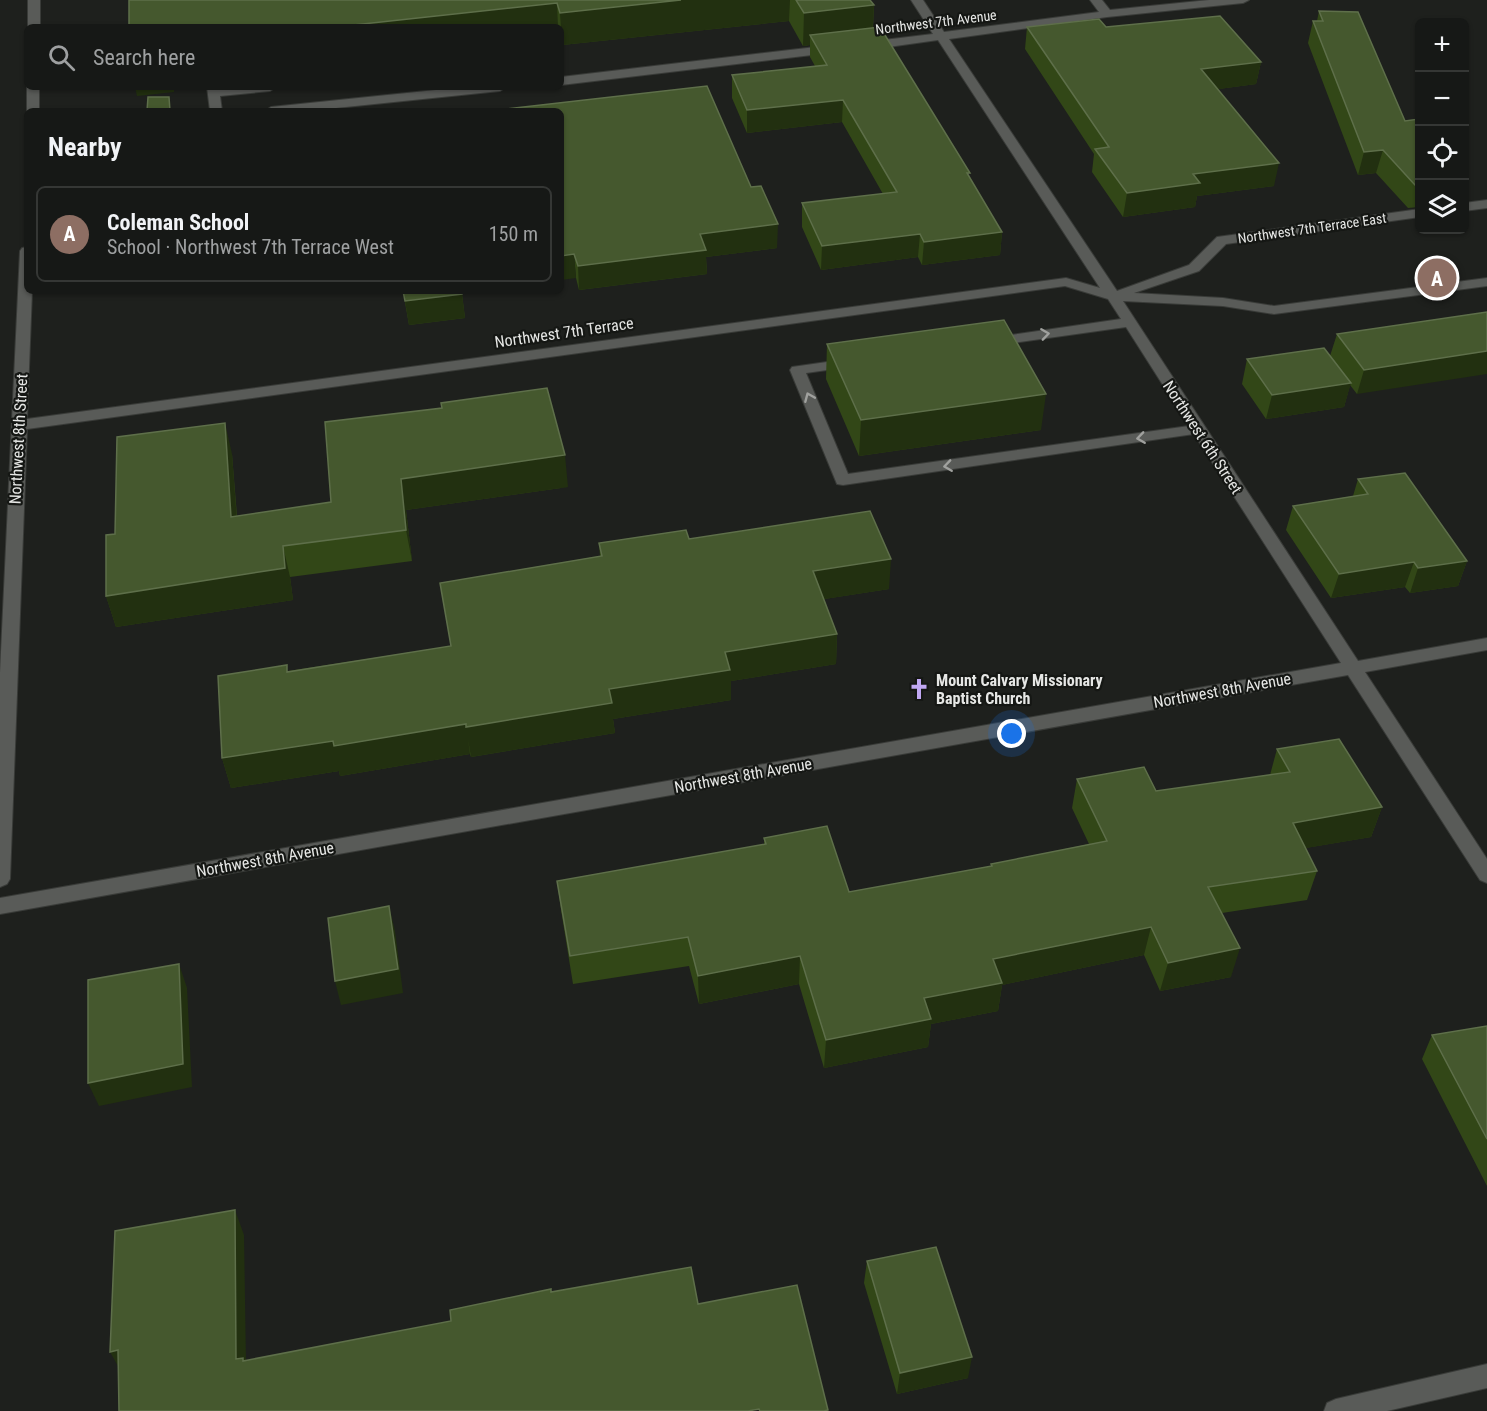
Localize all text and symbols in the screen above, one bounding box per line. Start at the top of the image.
street label: Northwest 7th Avenue [875,7,998,37]
map controls [1415,18,1469,234]
button: + [1415,18,1469,72]
search box [24,24,564,90]
icon: search [45,41,78,74]
text: Search here [93,45,195,70]
button: − [1415,72,1469,126]
button: locate [1415,126,1469,180]
text: Nearby [48,132,122,162]
button: layers [1415,180,1469,234]
text: Coleman School [107,210,249,235]
street label: Northwest 7th Terrace East [1237,210,1387,246]
text: A [64,222,75,246]
text: 150 m [489,222,538,246]
text: School · Northwest 7th Terrace West [107,235,394,259]
pin: A [1418,256,1456,300]
street label: Northwest 7th Terrace [493,313,635,352]
one-way arrow [1040,329,1049,341]
street label: Northwest 8th Street [6,373,31,505]
street label: Northwest 6th Street [1159,377,1246,498]
one-way arrow [804,393,816,404]
one-way arrow [1136,431,1146,444]
one-way arrow [943,459,952,471]
street label: Northwest 8th Avenue [1152,669,1292,712]
place label: Mount Calvary Missionary Baptist Church [936,671,1103,708]
church icon: Mount Calvary Missionary Baptist Church [907,677,931,701]
your location [997,719,1026,748]
street label: Northwest 8th Avenue [673,754,813,797]
street label: Northwest 8th Avenue [195,838,335,881]

